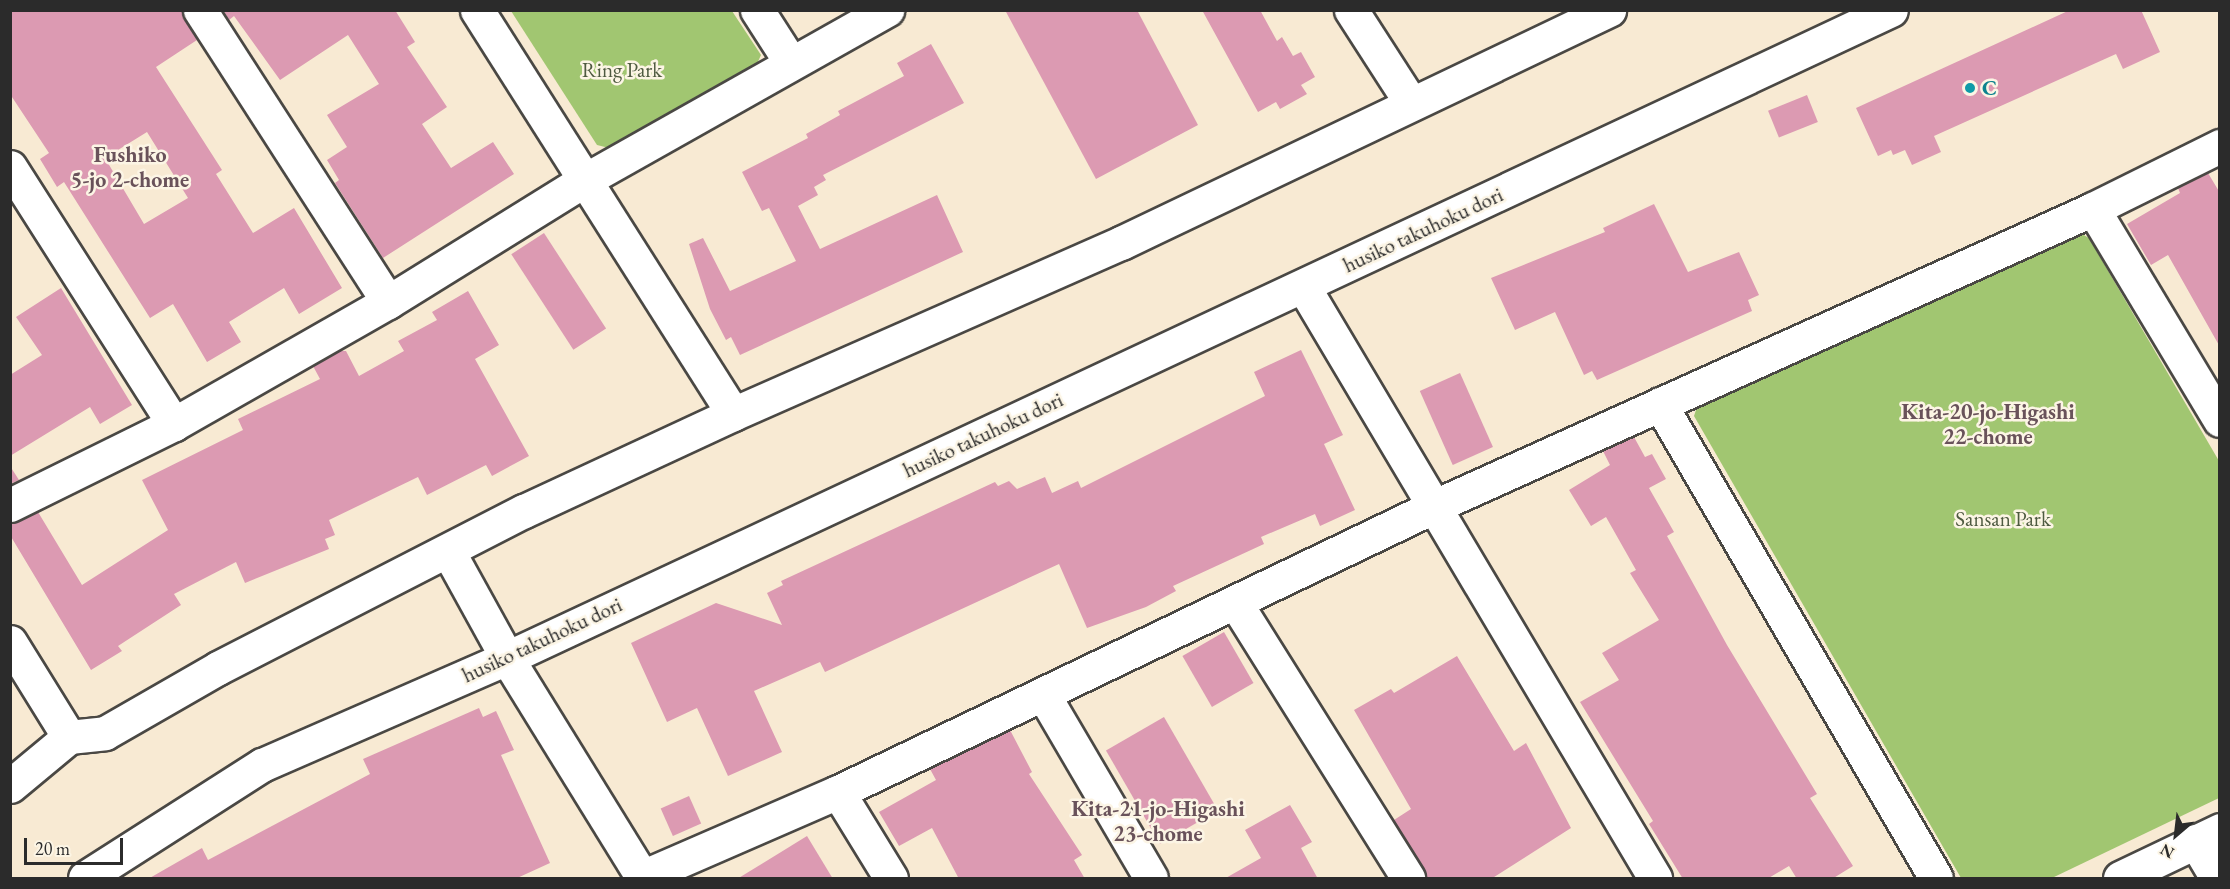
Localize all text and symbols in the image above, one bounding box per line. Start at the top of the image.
park label: Ring Park [582,57,662,83]
place label: C [1982,75,1997,101]
marker: C [1963,81,1977,95]
district label: Fushiko 5-jo 2-chome [71,141,189,192]
street label: husiko takuhoku dori [1339,182,1507,278]
street label: husiko takuhoku dori [899,387,1067,483]
district label: Kita-20-jo-Higashi 22-chome [1901,398,2075,450]
park label: Sansan Park [1955,506,2051,532]
street label: husiko takuhoku dori [458,592,626,688]
district label: Kita-21-jo-Higashi 23-chome [1071,795,1245,846]
north arrow [2146,805,2206,865]
scale bar [27,826,126,864]
text: 20 m [35,837,70,860]
text: N [2157,839,2178,864]

